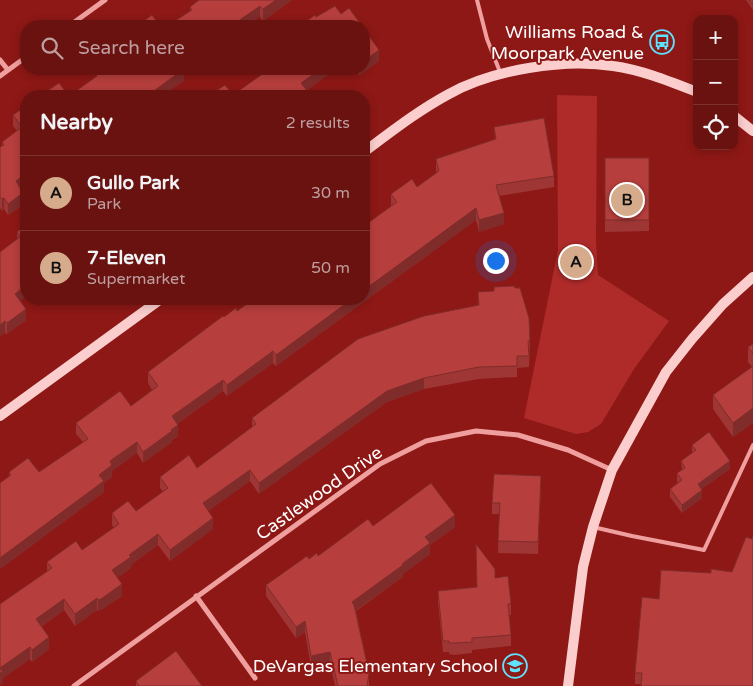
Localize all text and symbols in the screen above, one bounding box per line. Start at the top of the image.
map controls [693,15,738,150]
button: + [693,15,738,60]
search box [20,20,370,75]
place label: Williams Road & Moorpark Avenue [491,21,644,64]
bus stop icon: Williams Road & Moorpark Avenue [649,29,675,55]
icon: search [38,34,66,62]
text: Search here [78,37,185,59]
button: − [693,60,738,105]
button: locate [693,105,738,150]
text: Nearby [40,110,113,135]
text: 2 results [286,113,350,133]
text: Gullo Park [87,172,180,194]
pin: B [611,181,643,219]
text: A [50,183,62,203]
text: 30 m [311,183,350,203]
text: Park [87,194,121,214]
pin: A [560,243,592,281]
text: 7-Eleven [87,247,166,269]
your location [483,248,509,274]
text: B [50,258,62,278]
text: 50 m [311,258,350,278]
text: Supermarket [87,269,185,289]
street label: Castlewood Drive [252,441,386,545]
school or university icon: DeVargas Elementary School [502,653,528,679]
place label: DeVargas Elementary School [253,655,498,677]

